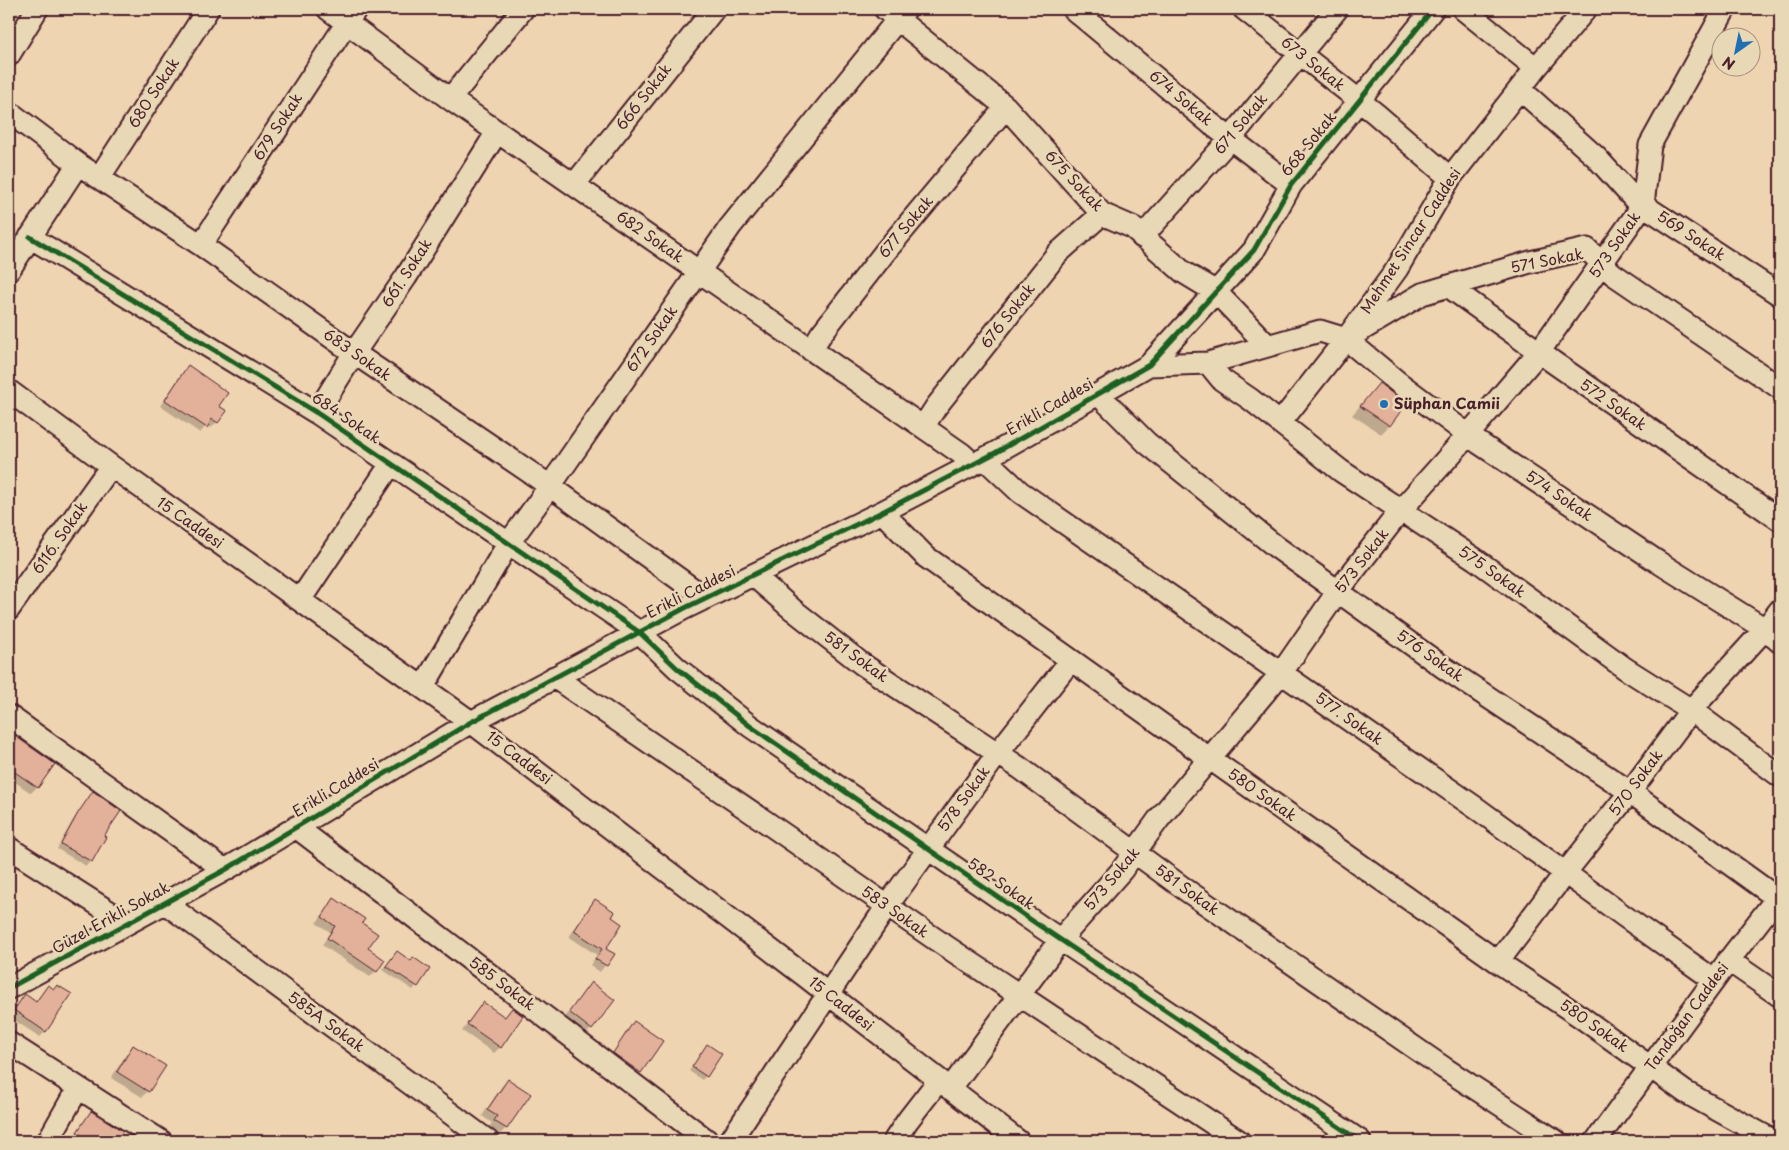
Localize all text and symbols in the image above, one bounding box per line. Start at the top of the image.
north arrow [1712,28,1762,78]
street label: 673 Sokak [1277,30,1351,96]
text: N [1718,51,1739,75]
street label: 680 Sokak [121,52,184,132]
street label: 666 Sokak [609,58,676,134]
street label: 674 Sokak [1145,63,1219,131]
street label: 679 Sokak [246,87,307,165]
street label: 671 Sokak [1207,87,1272,159]
street label: 668 Sokak [1274,105,1342,181]
street label: 675 Sokak [1040,144,1110,216]
street label: Mehmet Sincar Caddesi [1354,163,1466,318]
street label: 677 Sokak [872,190,938,262]
street label: 682 Sokak [612,204,690,268]
street label: 569 Sokak [1653,204,1731,266]
street label: 573 Sokak [1582,206,1645,282]
street label: 661. Sokak [375,233,437,311]
street label: 571 Sokak [1508,241,1585,278]
street label: 676 Sokak [974,277,1040,353]
street label: 672 Sokak [619,300,682,376]
street label: 683 Sokak [319,322,397,386]
street label: Erikli Caddesi [1001,371,1097,440]
street label: 572 Sokak [1576,372,1652,436]
street label: 684 Sokak [307,385,387,449]
place label: Süphan Camii [1394,391,1500,414]
marker: Süphan Camii [1378,398,1390,410]
street label: 574 Sokak [1521,464,1599,526]
street label: 15 Caddesi [153,490,229,553]
street label: 6116. Sokak [25,496,93,578]
street label: 573 Sokak [1328,522,1394,597]
street label: 575 Sokak [1454,539,1532,603]
street label: Erikli Caddesi [642,558,739,623]
street label: 576 Sokak [1392,623,1470,687]
street label: 581 Sokak [820,624,894,687]
street label: 577. Sokak [1311,686,1389,750]
street label: 15 Caddesi [482,724,558,789]
street label: 570 Sokak [1602,744,1668,820]
street label: Erikli Caddesi [288,752,383,822]
street label: 578 Sokak [931,760,995,836]
street label: 580 Sokak [1224,761,1302,826]
street label: 573 Sokak [1077,841,1145,915]
street label: 582 Sokak [963,851,1041,915]
street label: 581 Sokak [1151,857,1225,920]
street label: Güzel Erikli Sokak [47,875,174,959]
street label: 583 Sokak [857,879,935,943]
street label: 585 Sokak [465,950,541,1016]
street label: Tandoğan Caddesi [1638,957,1733,1076]
street label: 15 Caddesi [804,970,879,1036]
street label: 585A Sokak [283,985,371,1057]
street label: 580 Sokak [1556,992,1634,1057]

